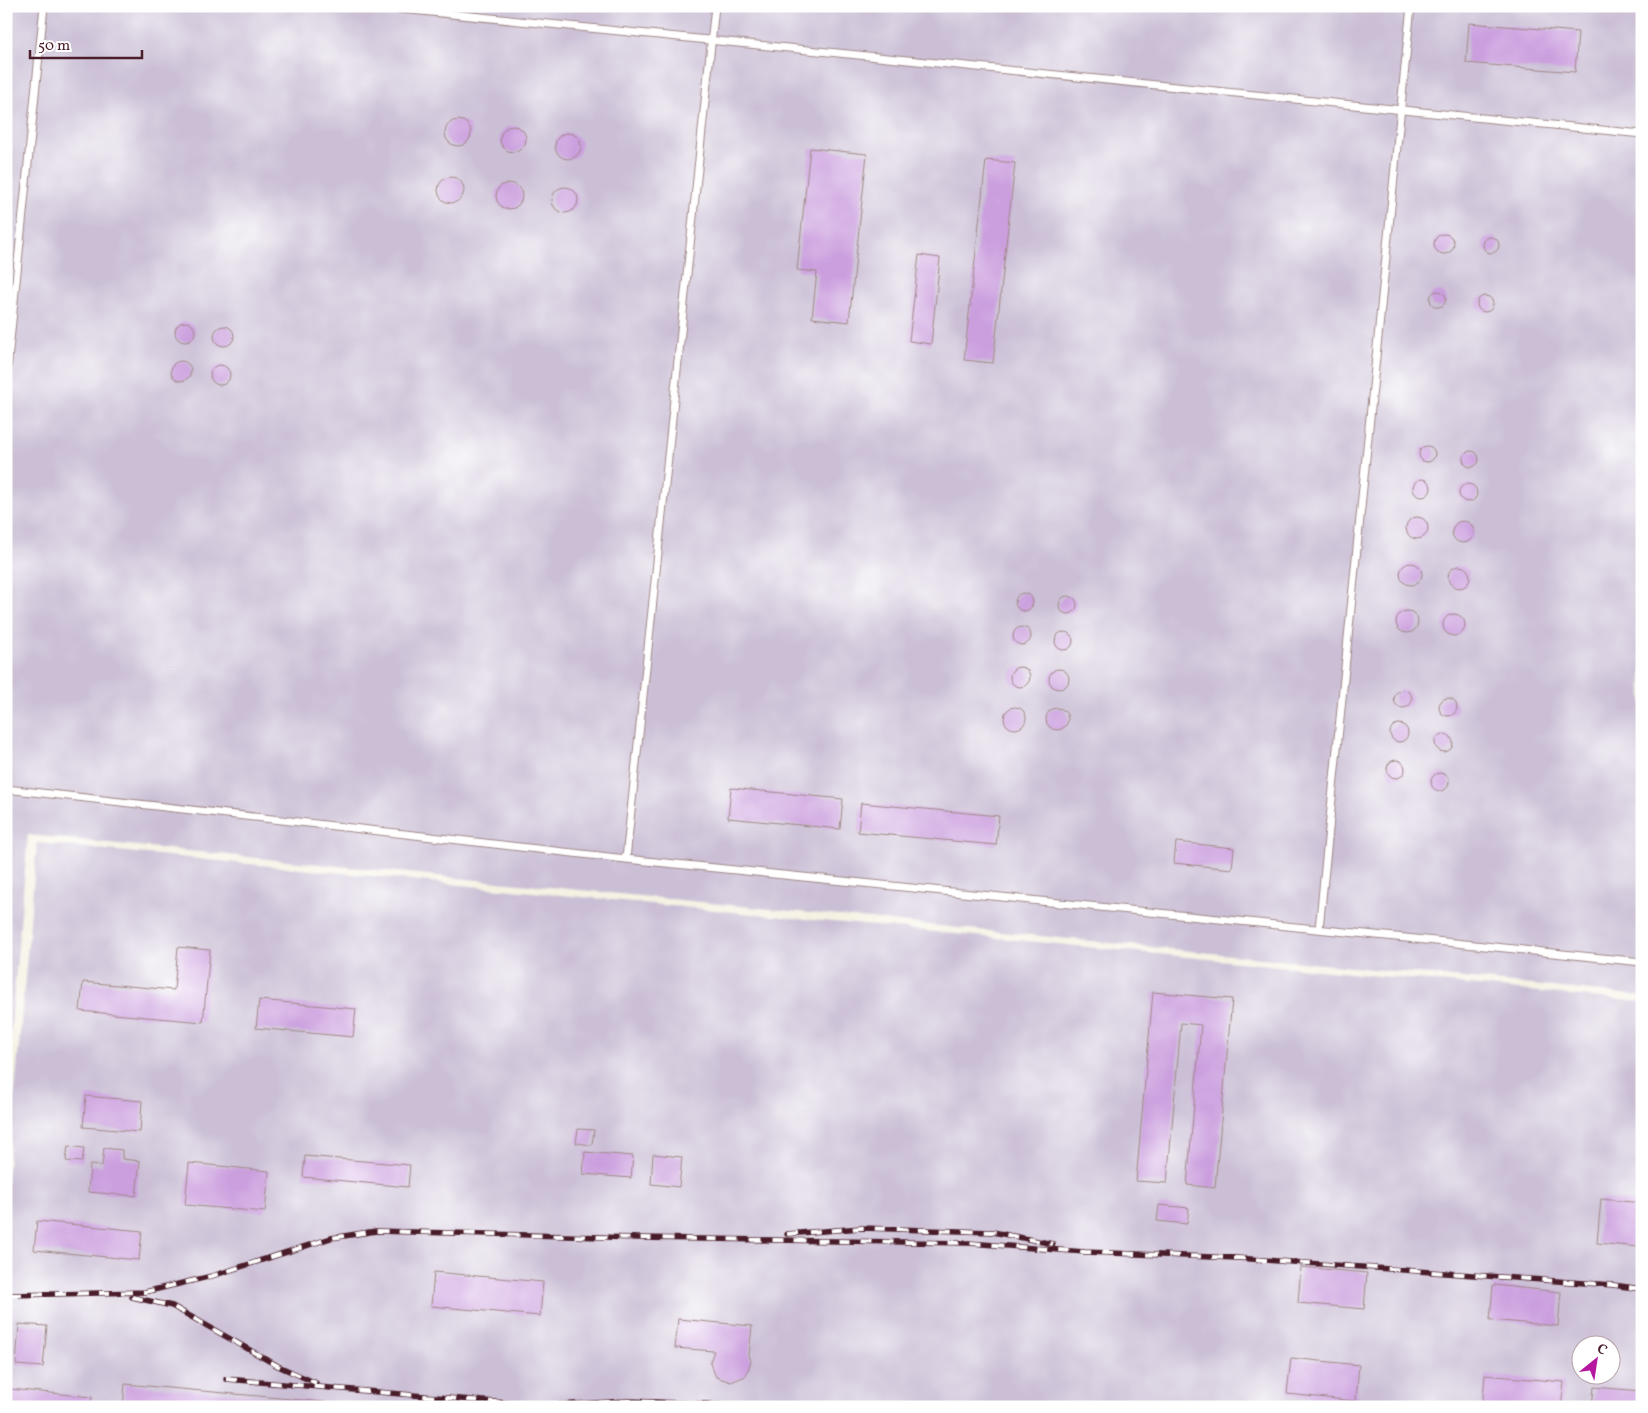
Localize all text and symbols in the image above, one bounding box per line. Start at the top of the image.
scale bar [30,28,142,60]
text: 50 m [38,36,70,57]
north arrow [1570,1336,1620,1386]
text: С [1593,1340,1610,1361]

